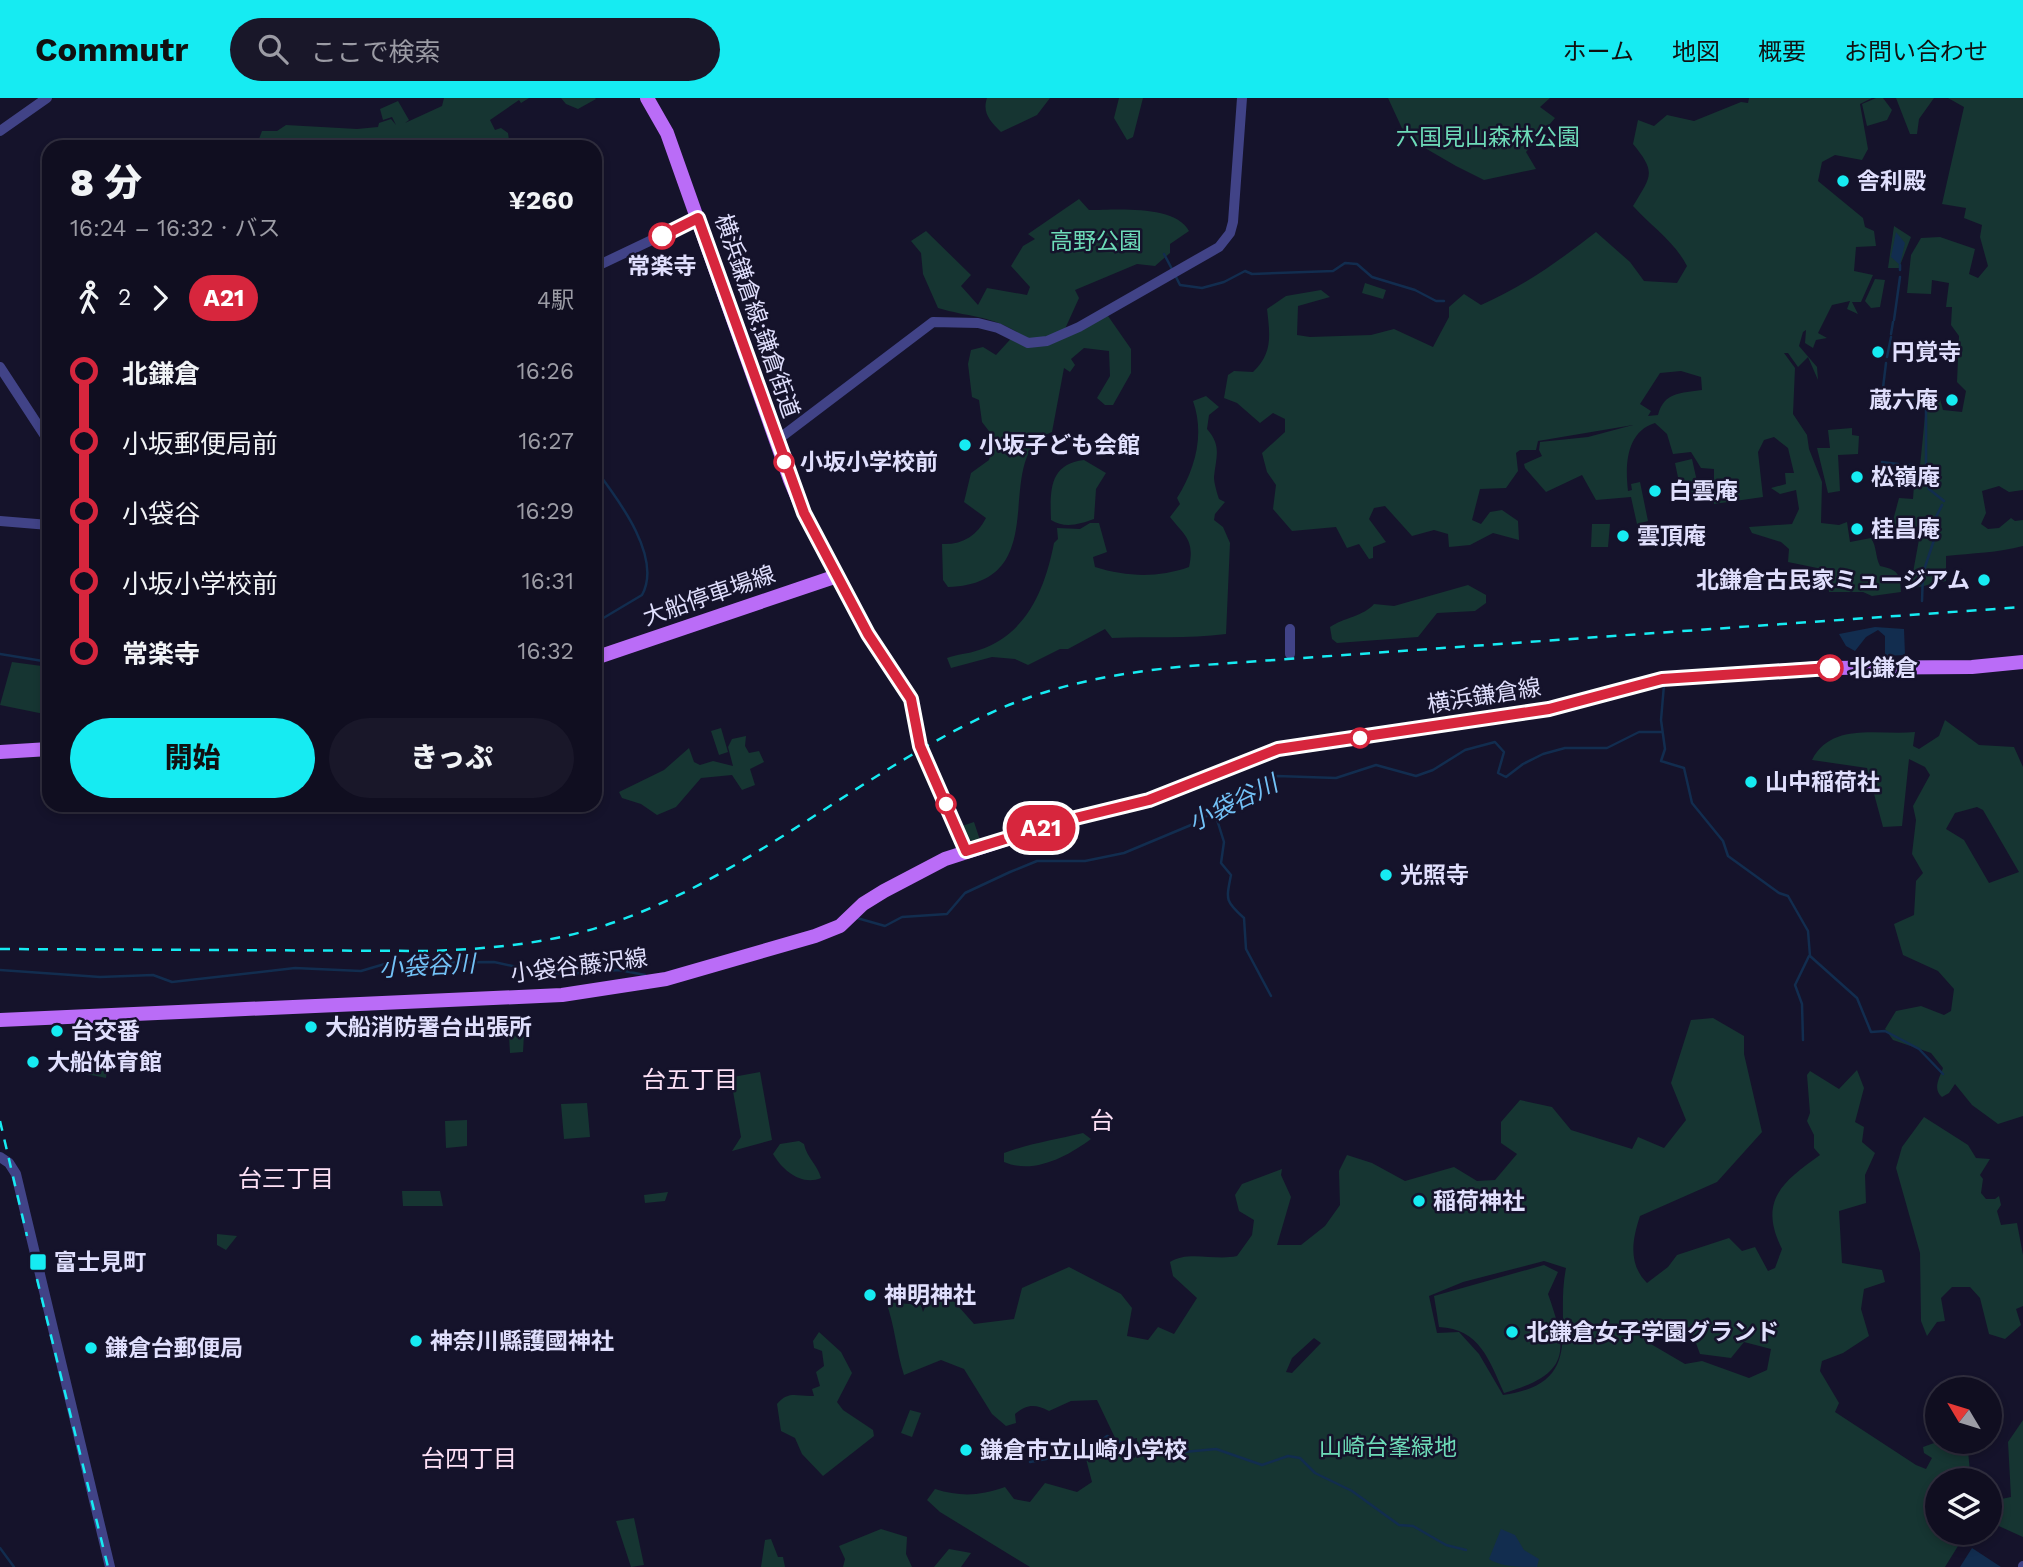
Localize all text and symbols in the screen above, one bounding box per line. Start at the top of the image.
search box [230,18,720,81]
text: Commutr [35,30,188,69]
icon: search [254,30,292,68]
text: ここで検索 [310,37,440,67]
text: ホーム [1563,38,1634,66]
text: 地図 [1672,38,1720,66]
text: 概要 [1758,38,1806,66]
text: お問い合わせ [1844,38,1988,66]
park label: 六国見山森林公園 [1396,124,1580,151]
text: 8 分 [70,161,142,205]
place label: 舎利殿 [1857,168,1926,195]
marker: 舎利殿 [1835,173,1851,189]
text: ¥260 [508,185,574,215]
street label: 横浜鎌倉線;鎌倉街道 [709,211,805,421]
text: 16:24 – 16:32 · バス [70,215,281,242]
marker: 常楽寺 [649,223,675,249]
park label: 高野公園 [1050,228,1142,255]
place label: 常楽寺 [628,253,697,280]
icon: walk [70,279,108,317]
icon: forward [141,279,179,317]
text: 2 [118,284,131,311]
text: A21 [203,284,244,312]
text: 4駅 [537,287,574,314]
place label: 円覚寺 [1892,339,1961,366]
marker: 円覚寺 [1870,344,1886,360]
text: 16:26 [517,358,574,385]
text: 北鎌倉 [122,359,200,389]
place label: 蔵六庵 [1869,387,1938,414]
marker: 蔵六庵 [1944,392,1960,408]
text: 16:27 [518,428,574,455]
text: 小坂郵便局前 [122,429,278,459]
place label: 小坂子ども会館 [979,432,1140,459]
marker: 小坂子ども会館 [957,437,973,453]
place label: 小坂小学校前 [800,449,938,476]
marker: 小坂小学校前 [774,452,794,472]
place label: 松嶺庵 [1871,464,1940,491]
marker: 松嶺庵 [1849,469,1865,485]
place label: 白雲庵 [1669,478,1738,505]
marker: 白雲庵 [1647,483,1663,499]
text: 16:29 [517,498,574,525]
text: 小袋谷 [122,499,200,529]
place label: 桂昌庵 [1871,516,1940,543]
marker: 桂昌庵 [1849,521,1865,537]
place label: 雲頂庵 [1637,523,1706,550]
marker: 雲頂庵 [1615,528,1631,544]
street label: 大船停車場線 [639,561,779,631]
place label: 北鎌倉古民家ミュージアム [1696,567,1970,594]
text: 16:31 [522,568,574,595]
text: 小坂小学校前 [122,569,278,599]
marker: 北鎌倉古民家ミュージアム [1976,572,1992,588]
text: 16:32 [517,638,574,665]
text: 常楽寺 [122,639,200,669]
marker: 北鎌倉 [1817,655,1843,681]
place label: 北鎌倉 [1849,655,1918,682]
street label: 横浜鎌倉線 [1425,674,1543,718]
button: 開始 [70,718,315,798]
button: きっぷ [329,718,574,798]
unlabelled marker [1350,728,1370,748]
water label: 小袋谷川 [1184,768,1285,837]
place label: 山中稲荷社 [1765,769,1880,796]
marker: 山中稲荷社 [1743,774,1759,790]
unlabelled marker [936,794,956,814]
line badge: A21 [1001,805,1081,851]
text: A21 [1021,814,1061,842]
place label: 光照寺 [1400,862,1469,889]
marker: 光照寺 [1378,867,1394,883]
street label: 小袋谷藤沢線 [509,944,649,988]
water label: 小袋谷川 [378,949,479,982]
place label: 大船消防署台出張所 [325,1014,532,1041]
place label: 台交番 [71,1018,140,1045]
marker: 大船消防署台出張所 [303,1019,319,1035]
marker: 台交番 [49,1023,65,1039]
place label: 大船体育館 [47,1049,162,1076]
marker: 大船体育館 [25,1054,41,1070]
district label: 台五丁目 [642,1066,738,1094]
district label: 台 [1090,1107,1114,1135]
district label: 台三丁目 [238,1165,334,1193]
place label: 稲荷神社 [1433,1188,1525,1215]
marker: 稲荷神社 [1411,1193,1427,1209]
place label: 富士見町 [54,1249,146,1276]
marker: 富士見町 [28,1252,48,1272]
place label: 神明神社 [884,1282,976,1309]
marker: 神明神社 [862,1287,878,1303]
place label: 北鎌倉女子学園グランド [1526,1319,1779,1346]
marker: 北鎌倉女子学園グランド [1504,1324,1520,1340]
place label: 神奈川縣護國神社 [430,1328,614,1355]
marker: 神奈川縣護國神社 [408,1333,424,1349]
place label: 鎌倉台郵便局 [105,1335,243,1362]
marker: 鎌倉台郵便局 [83,1340,99,1356]
north arrow [1925,1377,2002,1454]
map controls [1925,1377,2002,1545]
park label: 山崎台峯緑地 [1319,1434,1457,1461]
place label: 鎌倉市立山崎小学校 [980,1437,1187,1464]
marker: 鎌倉市立山崎小学校 [958,1442,974,1458]
district label: 台四丁目 [421,1445,517,1473]
button: layers [1925,1468,2002,1545]

